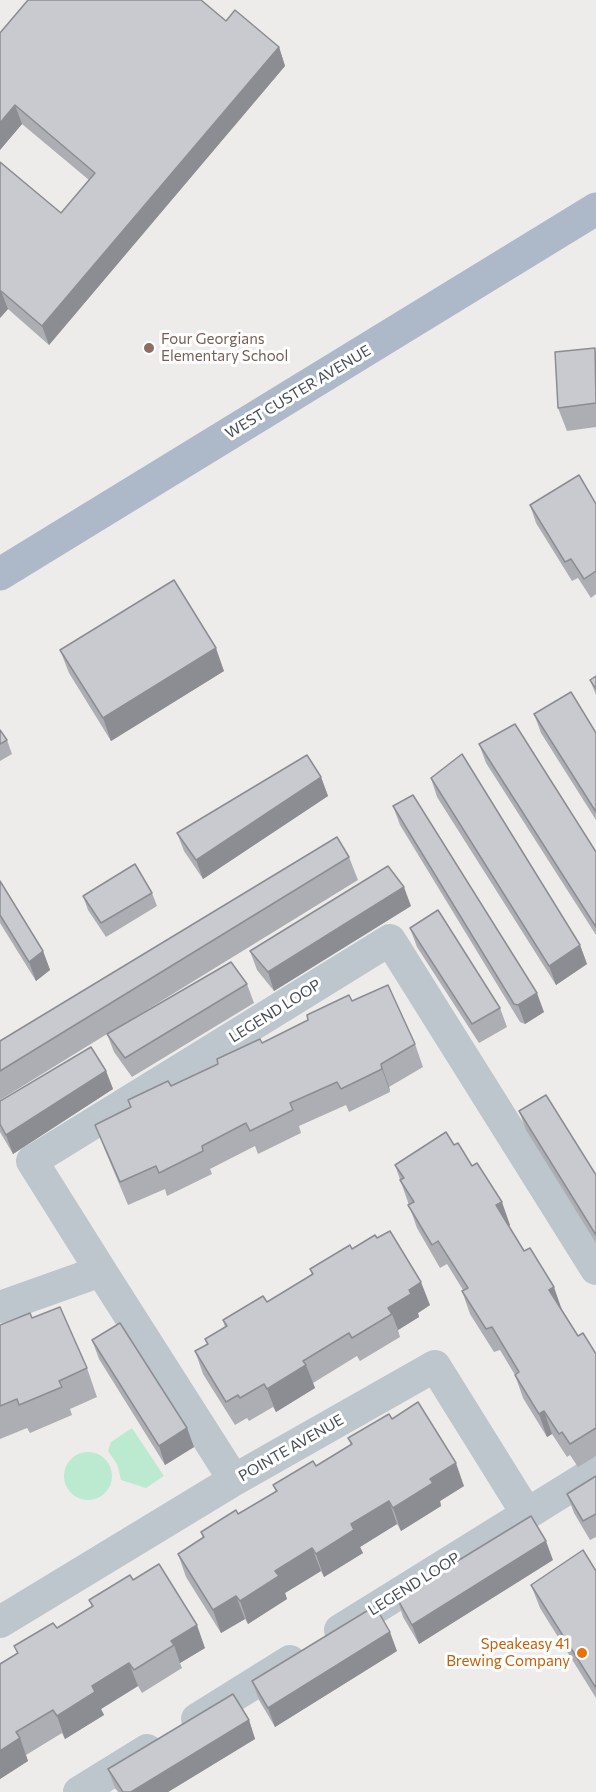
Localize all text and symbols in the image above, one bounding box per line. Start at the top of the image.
place label: Four Georgians Elementary School [161,330,288,365]
marker: Four Georgians Elementary School [142,341,156,355]
street label: WEST CUSTER AVENUE [222,341,374,443]
street label: LEGEND LOOP [226,976,324,1046]
street label: POINTE AVENUE [235,1411,347,1485]
street label: LEGEND LOOP [365,1549,463,1619]
place label: Speakeasy 41 Brewing Company [446,1635,570,1670]
marker: Speakeasy 41 Brewing Company [575,1646,589,1660]

